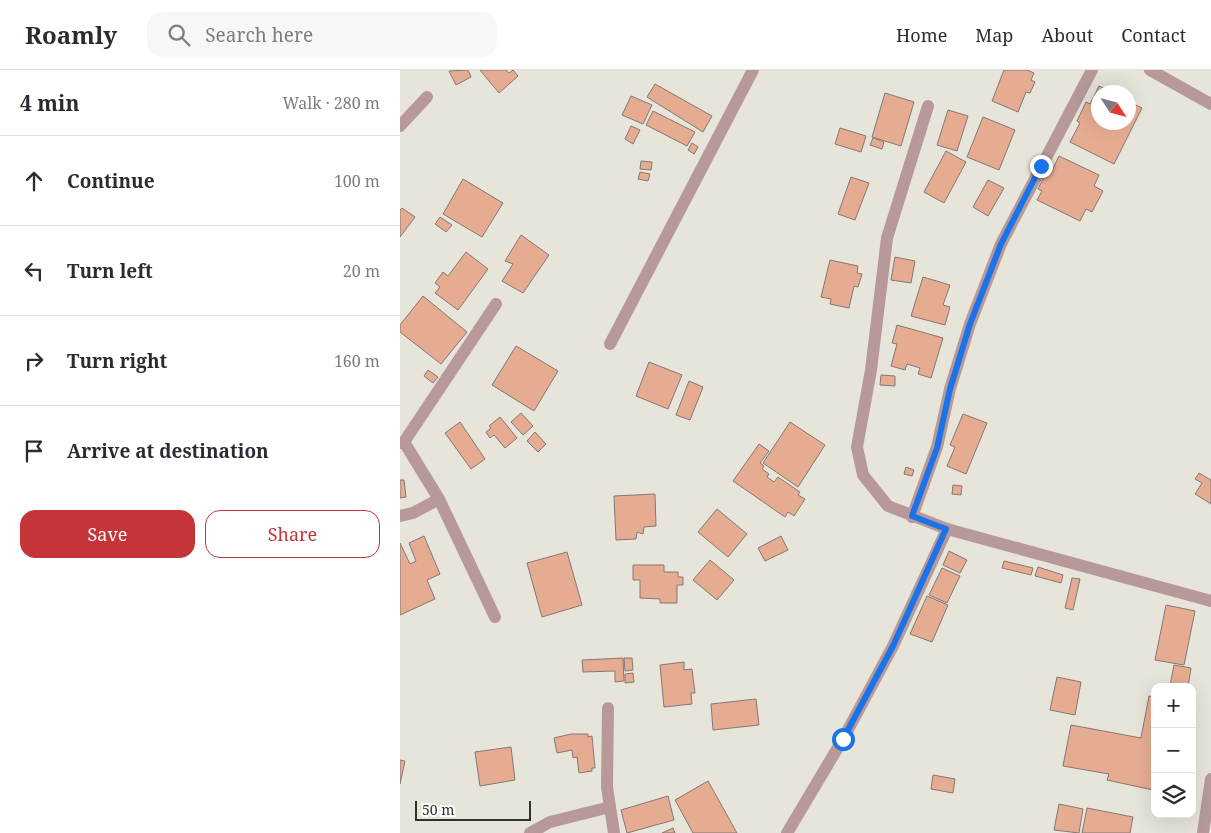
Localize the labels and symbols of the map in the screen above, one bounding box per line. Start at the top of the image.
north arrow [1091,85,1136,130]
route end [1030,155,1053,178]
route start [832,728,855,751]
scale bar [415,798,531,821]

